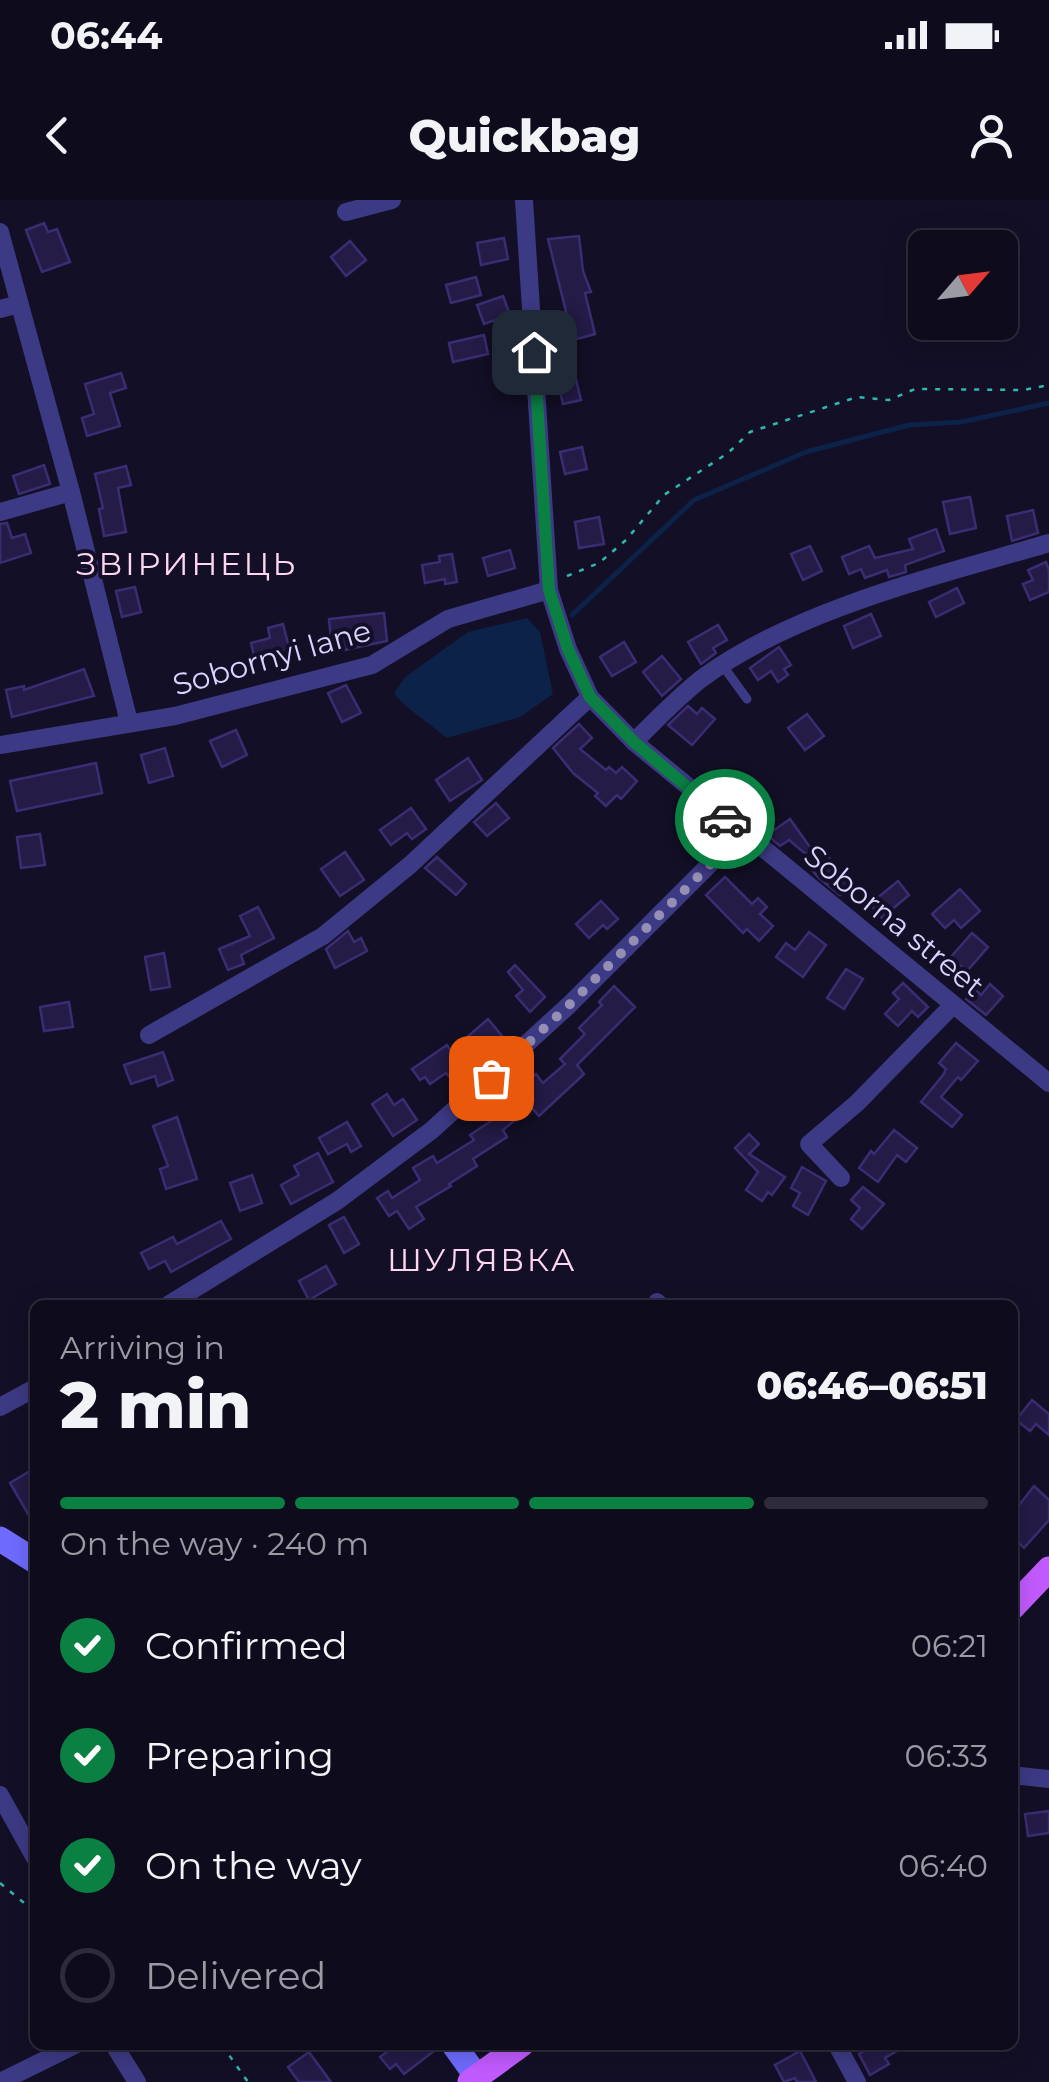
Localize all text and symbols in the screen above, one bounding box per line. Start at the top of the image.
text: 06:44 [50,12,162,59]
icon: back [30,108,85,163]
text: Quickbag [409,108,640,163]
icon: person [964,108,1019,163]
north arrow [908,230,1018,340]
map controls [908,230,1018,340]
pin [492,310,577,395]
icon: home [507,325,562,380]
district label: ЗВІРИНЕЦЬ [76,544,298,583]
street label: Sobornyi lane [169,612,375,703]
courier [675,769,775,869]
icon: car [698,792,753,847]
street label: Soborna street [797,837,992,1005]
pin [449,1036,534,1121]
icon: bag [464,1051,519,1106]
district label: ШУЛЯВКА [387,1240,577,1279]
text: Arriving in [60,1328,225,1367]
text: 06:46–06:51 [756,1362,988,1409]
text: 2 min [60,1365,251,1444]
text: On the way · 240 m [60,1524,369,1563]
icon: check [60,1618,115,1673]
text: Confirmed [145,1622,348,1669]
text: 06:21 [911,1626,988,1665]
icon: check [60,1728,115,1783]
text: Preparing [145,1732,334,1779]
text: 06:33 [905,1736,988,1775]
icon: check [60,1838,115,1893]
text: On the way [145,1842,362,1889]
text: 06:40 [898,1846,988,1885]
text: Delivered [145,1952,326,1999]

